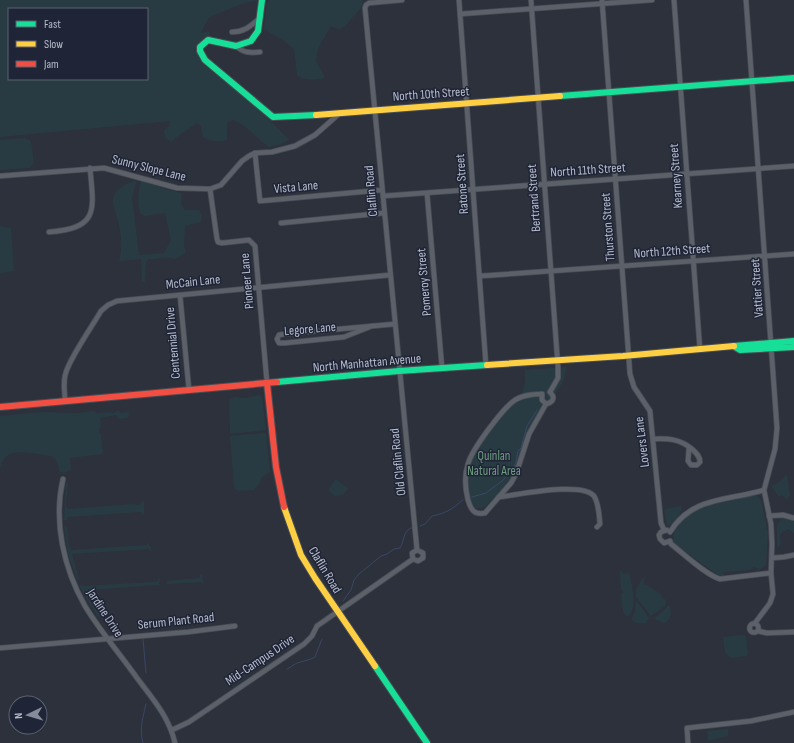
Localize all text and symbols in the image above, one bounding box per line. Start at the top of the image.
legend [8,8,148,80]
text: Fast [44,17,61,32]
text: Slow [44,37,63,52]
text: Jam [43,57,59,72]
street label: North 10th Street [392,83,470,105]
street label: Kearney Street [666,143,686,209]
street label: Sunny Slope Lane [110,151,188,185]
street label: Ratone Street [452,153,472,215]
street label: North 11th Street [550,159,626,181]
street label: Bertrand Street [524,164,544,232]
street label: Claflin Road [361,165,381,217]
street label: Vista Lane [273,177,319,197]
street label: Thurston Street [598,192,618,262]
street label: North 12th Street [633,240,711,262]
street label: Pomeroy Street [413,248,435,316]
street label: Pioneer Lane [237,253,257,309]
street label: Vattier Street [747,258,767,318]
street label: McCain Lane [165,271,221,293]
street label: Centennial Drive [162,306,184,380]
street label: Legore Lane [283,319,337,339]
street label: North Manhattan Avenue [312,350,422,376]
street label: Lovers Lane [631,416,653,468]
street label: Old Claflin Road [387,427,409,497]
park label: Quinlan Natural Area [467,448,521,479]
street label: Claflin Road [305,544,345,596]
street label: Jardine Drive [83,585,127,640]
street label: Serum Plant Road [137,609,215,633]
street label: Mid-Campus Drive [222,631,298,689]
north arrow [8,695,48,735]
text: N [12,712,25,719]

